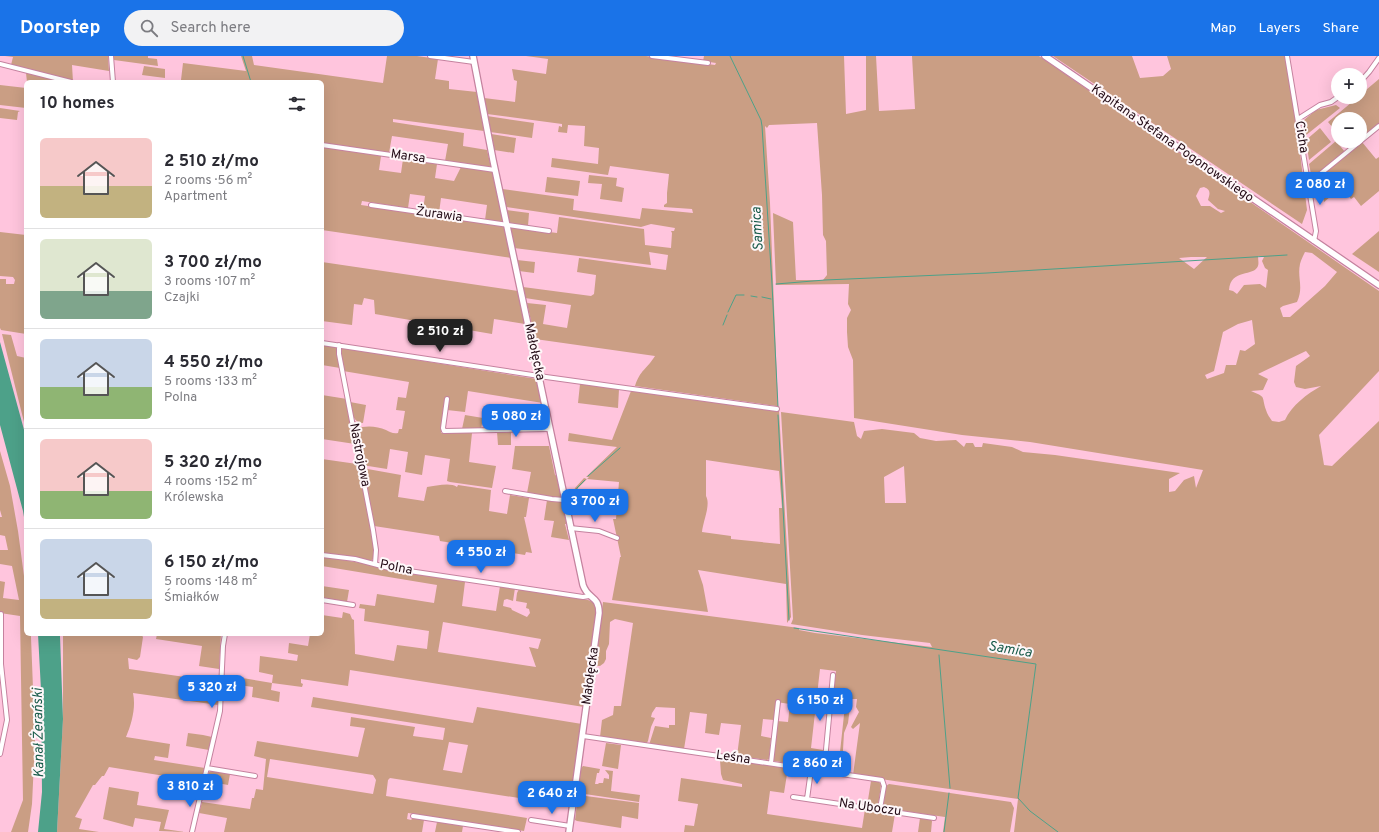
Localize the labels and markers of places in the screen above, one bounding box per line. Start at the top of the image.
pin: 2 080 zł [1279,172,1361,206]
pin: 2 510 zł [399,319,481,353]
pin: 5 080 zł [475,404,557,438]
pin: 3 700 zł [554,489,636,523]
pin: 4 550 zł [440,540,522,574]
pin: 5 320 zł [171,675,253,709]
pin: 6 150 zł [779,688,861,722]
pin: 2 860 zł [776,751,858,785]
pin: 3 810 zł [149,774,231,808]
pin: 2 640 zł [511,781,593,815]

